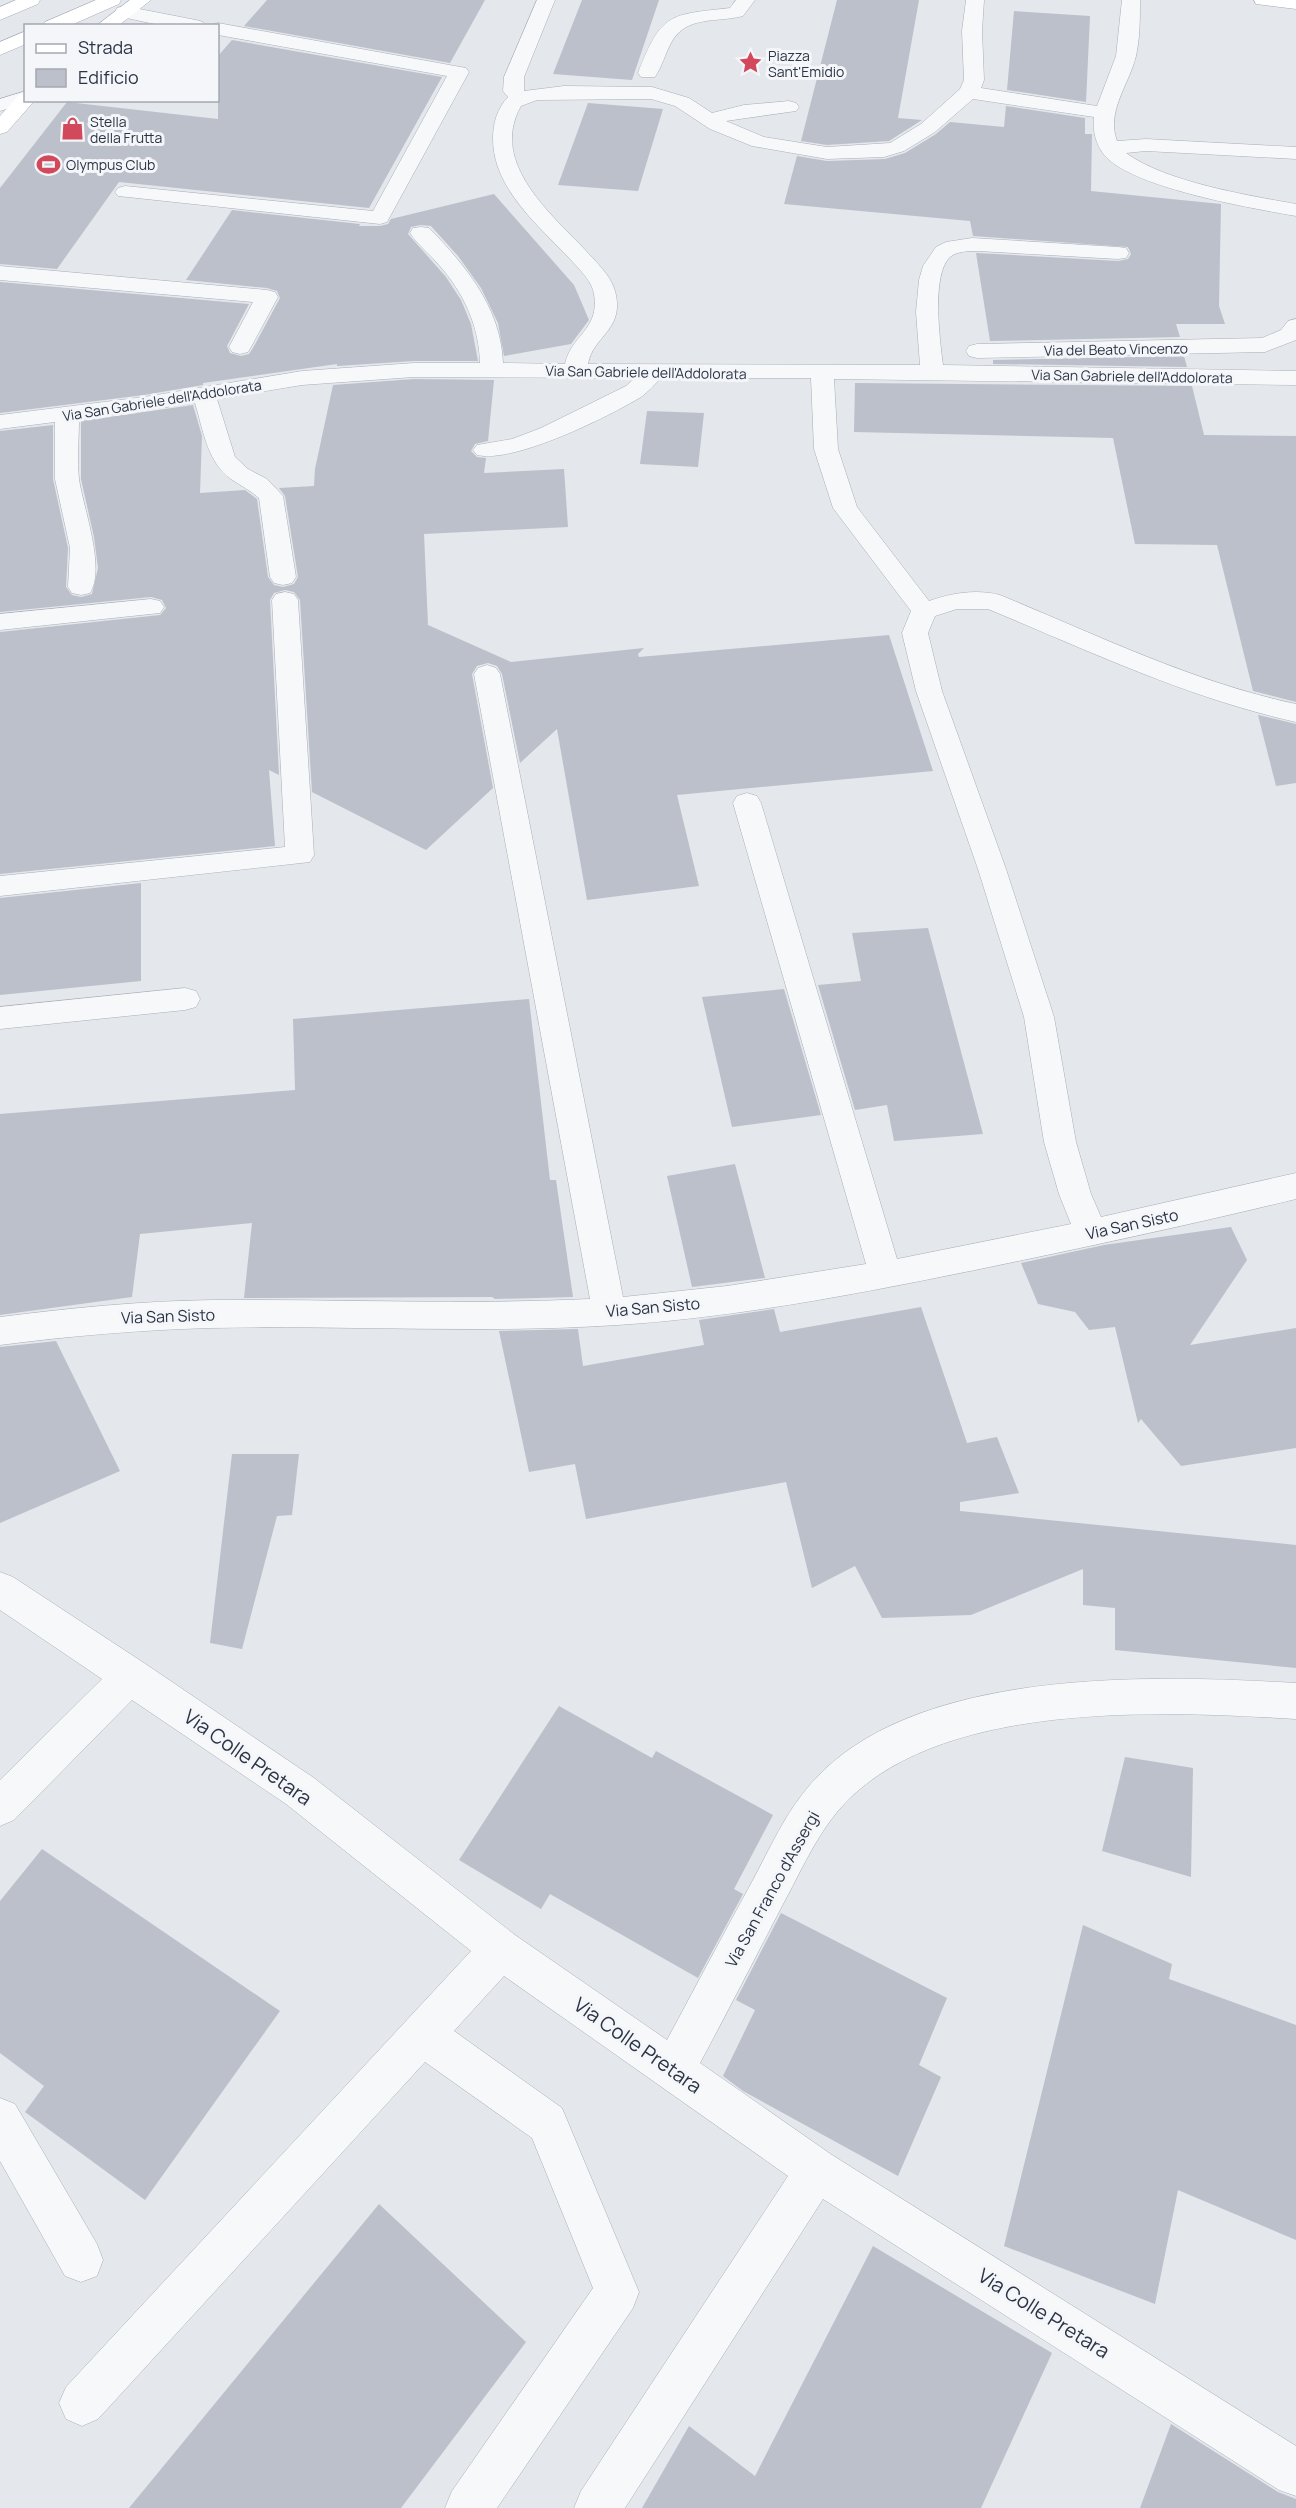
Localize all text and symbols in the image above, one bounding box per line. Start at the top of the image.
legend [24,24,219,102]
text: Strada [78,35,133,59]
place label: Piazza Sant'Emidio [768,46,844,81]
place icon: Piazza Sant'Emidio [737,50,763,76]
text: Edificio [78,65,139,89]
place label: Stella della Frutta [90,112,162,147]
shop icon: Stella della Frutta [59,116,85,142]
sports icon: Olympus Club [35,151,61,177]
place label: Olympus Club [66,155,155,174]
street label: Via del Beato Vincenzo [1044,338,1188,360]
street label: Via San Gabriele dell'Addolorata [545,361,747,383]
street label: Via San Gabriele dell'Addolorata [1031,365,1233,387]
street label: Via San Gabriele dell'Addolorata [61,375,263,425]
street label: Via San Sisto [1084,1203,1180,1245]
street label: Via San Sisto [605,1292,701,1322]
street label: Via San Sisto [121,1303,215,1329]
street label: Via Colle Pretara [179,1703,317,1811]
street label: Via San Franco d'Assergi [720,1807,824,1971]
street label: Via Colle Pretara [569,1991,707,2099]
street label: Via Colle Pretara [973,2262,1115,2364]

